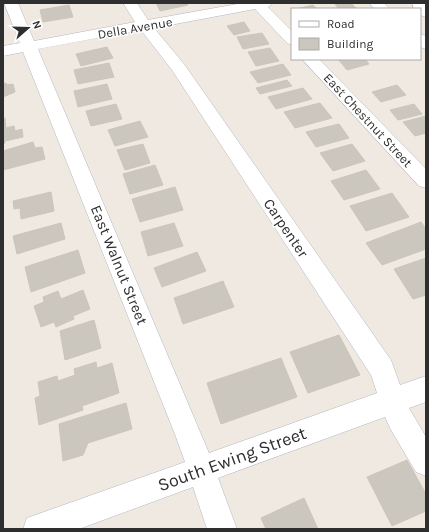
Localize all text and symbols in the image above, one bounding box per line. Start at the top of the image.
north arrow [8,8,48,48]
legend [291,8,421,60]
street label: Della Avenue [96,14,174,42]
text: Road [327,17,355,31]
text: N [29,19,44,31]
text: Building [327,37,374,51]
street label: East Chestnut Street [321,70,415,170]
street label: Carpenter [260,195,313,261]
street label: East Walnut Street [87,202,151,328]
street label: South Ewing Street [155,422,310,496]

